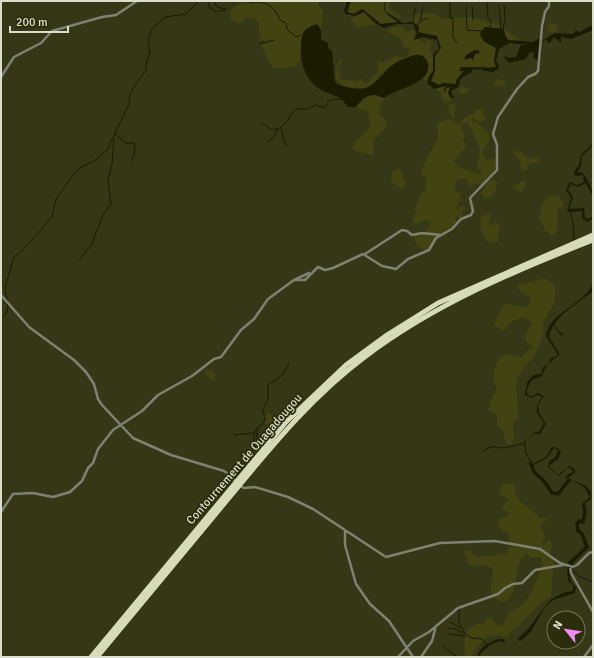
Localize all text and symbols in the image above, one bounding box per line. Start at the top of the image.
scale bar [10,8,68,34]
text: 200 m [16,15,48,30]
street label: Contournement de Ouagadougou [183,391,305,528]
north arrow [546,610,586,650]
text: N [550,619,565,632]

